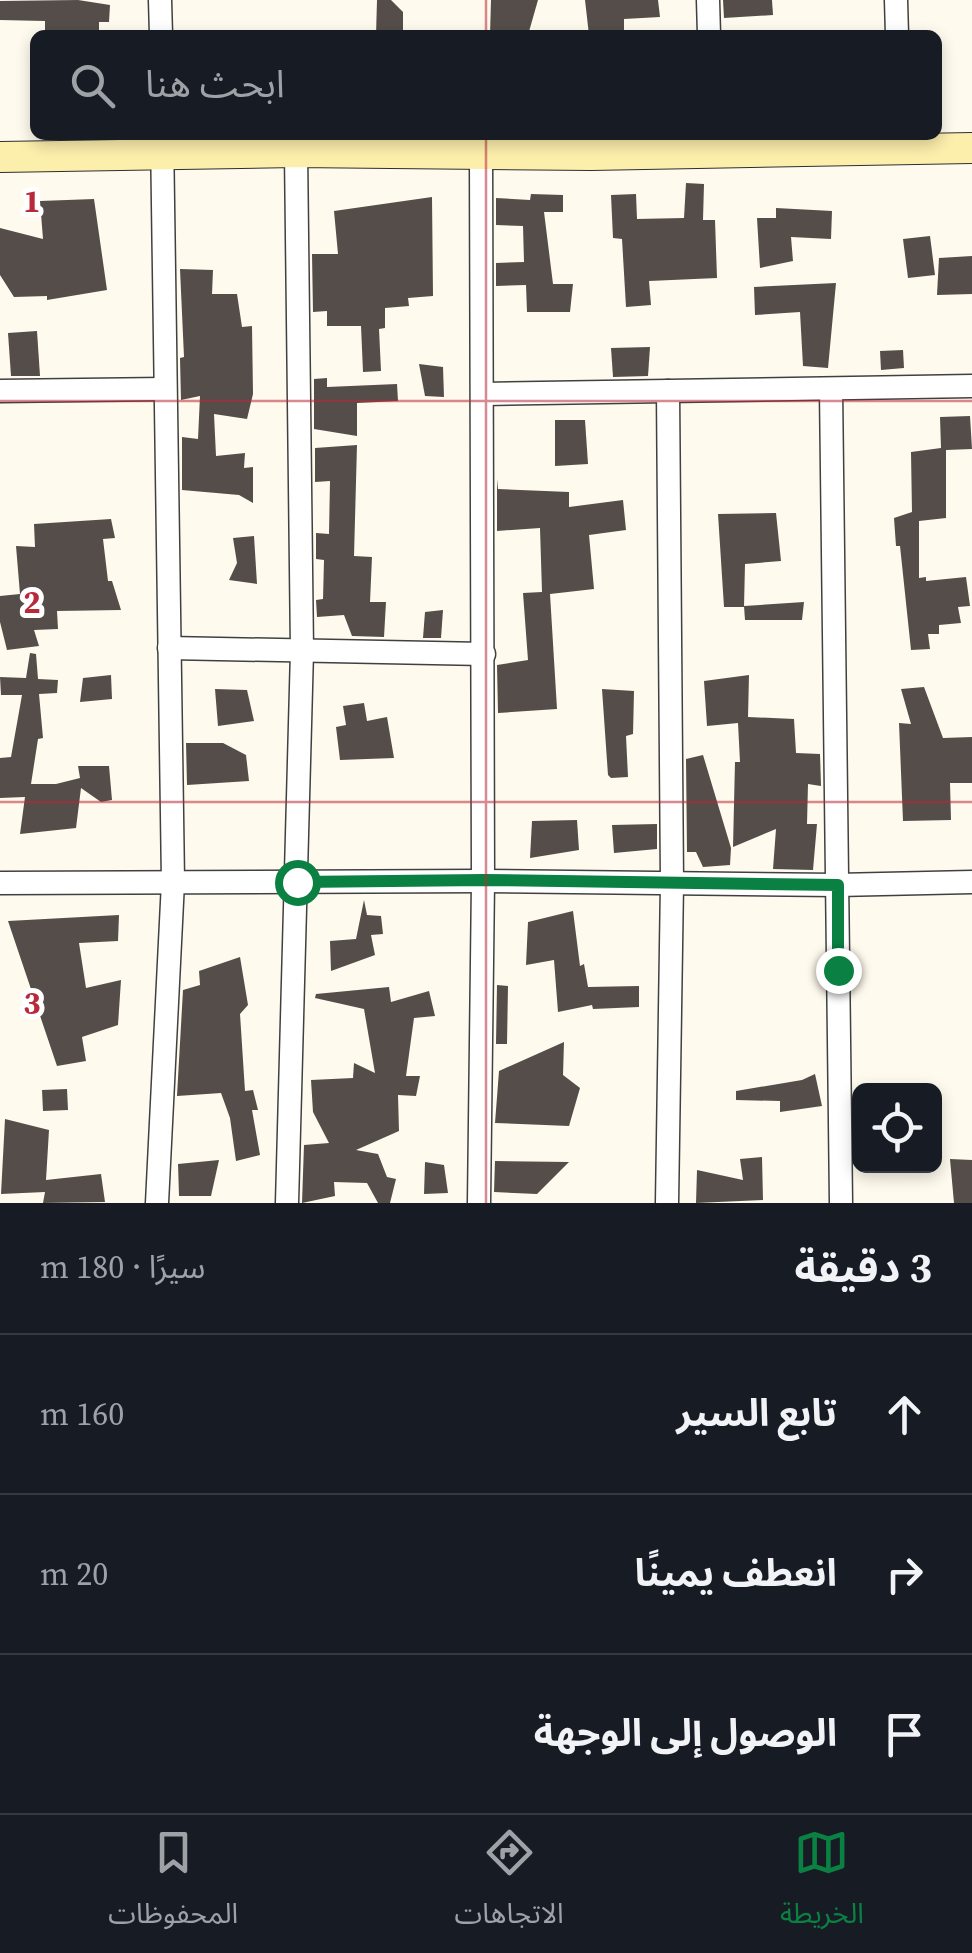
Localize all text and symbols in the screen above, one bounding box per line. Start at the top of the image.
search box [30,30,942,140]
icon: search [65,58,120,113]
text: ابحث هنا [145,58,285,110]
text: 1 [23,179,41,223]
text: 2 [23,580,41,624]
route start [275,860,321,906]
route end [816,948,862,994]
text: 3 [23,981,41,1025]
map controls [852,1083,942,1173]
button: locate [852,1083,942,1173]
text: 3 دقيقة [795,1238,932,1296]
text: سيرًا · 180 m [40,1245,205,1289]
text: تابع السير [676,1387,837,1439]
icon: ahead [877,1387,932,1442]
text: 160 m [40,1392,124,1436]
text: انعطف يمينًا [635,1547,837,1599]
icon: right [877,1547,932,1602]
text: 20 m [40,1552,108,1596]
text: الوصول إلى الوجهة [534,1707,837,1759]
icon: arrive [877,1707,932,1762]
tab: المحفوظات [108,1825,238,1944]
tab: الاتجاهات [454,1825,564,1944]
tab: الخريطة [780,1825,864,1944]

